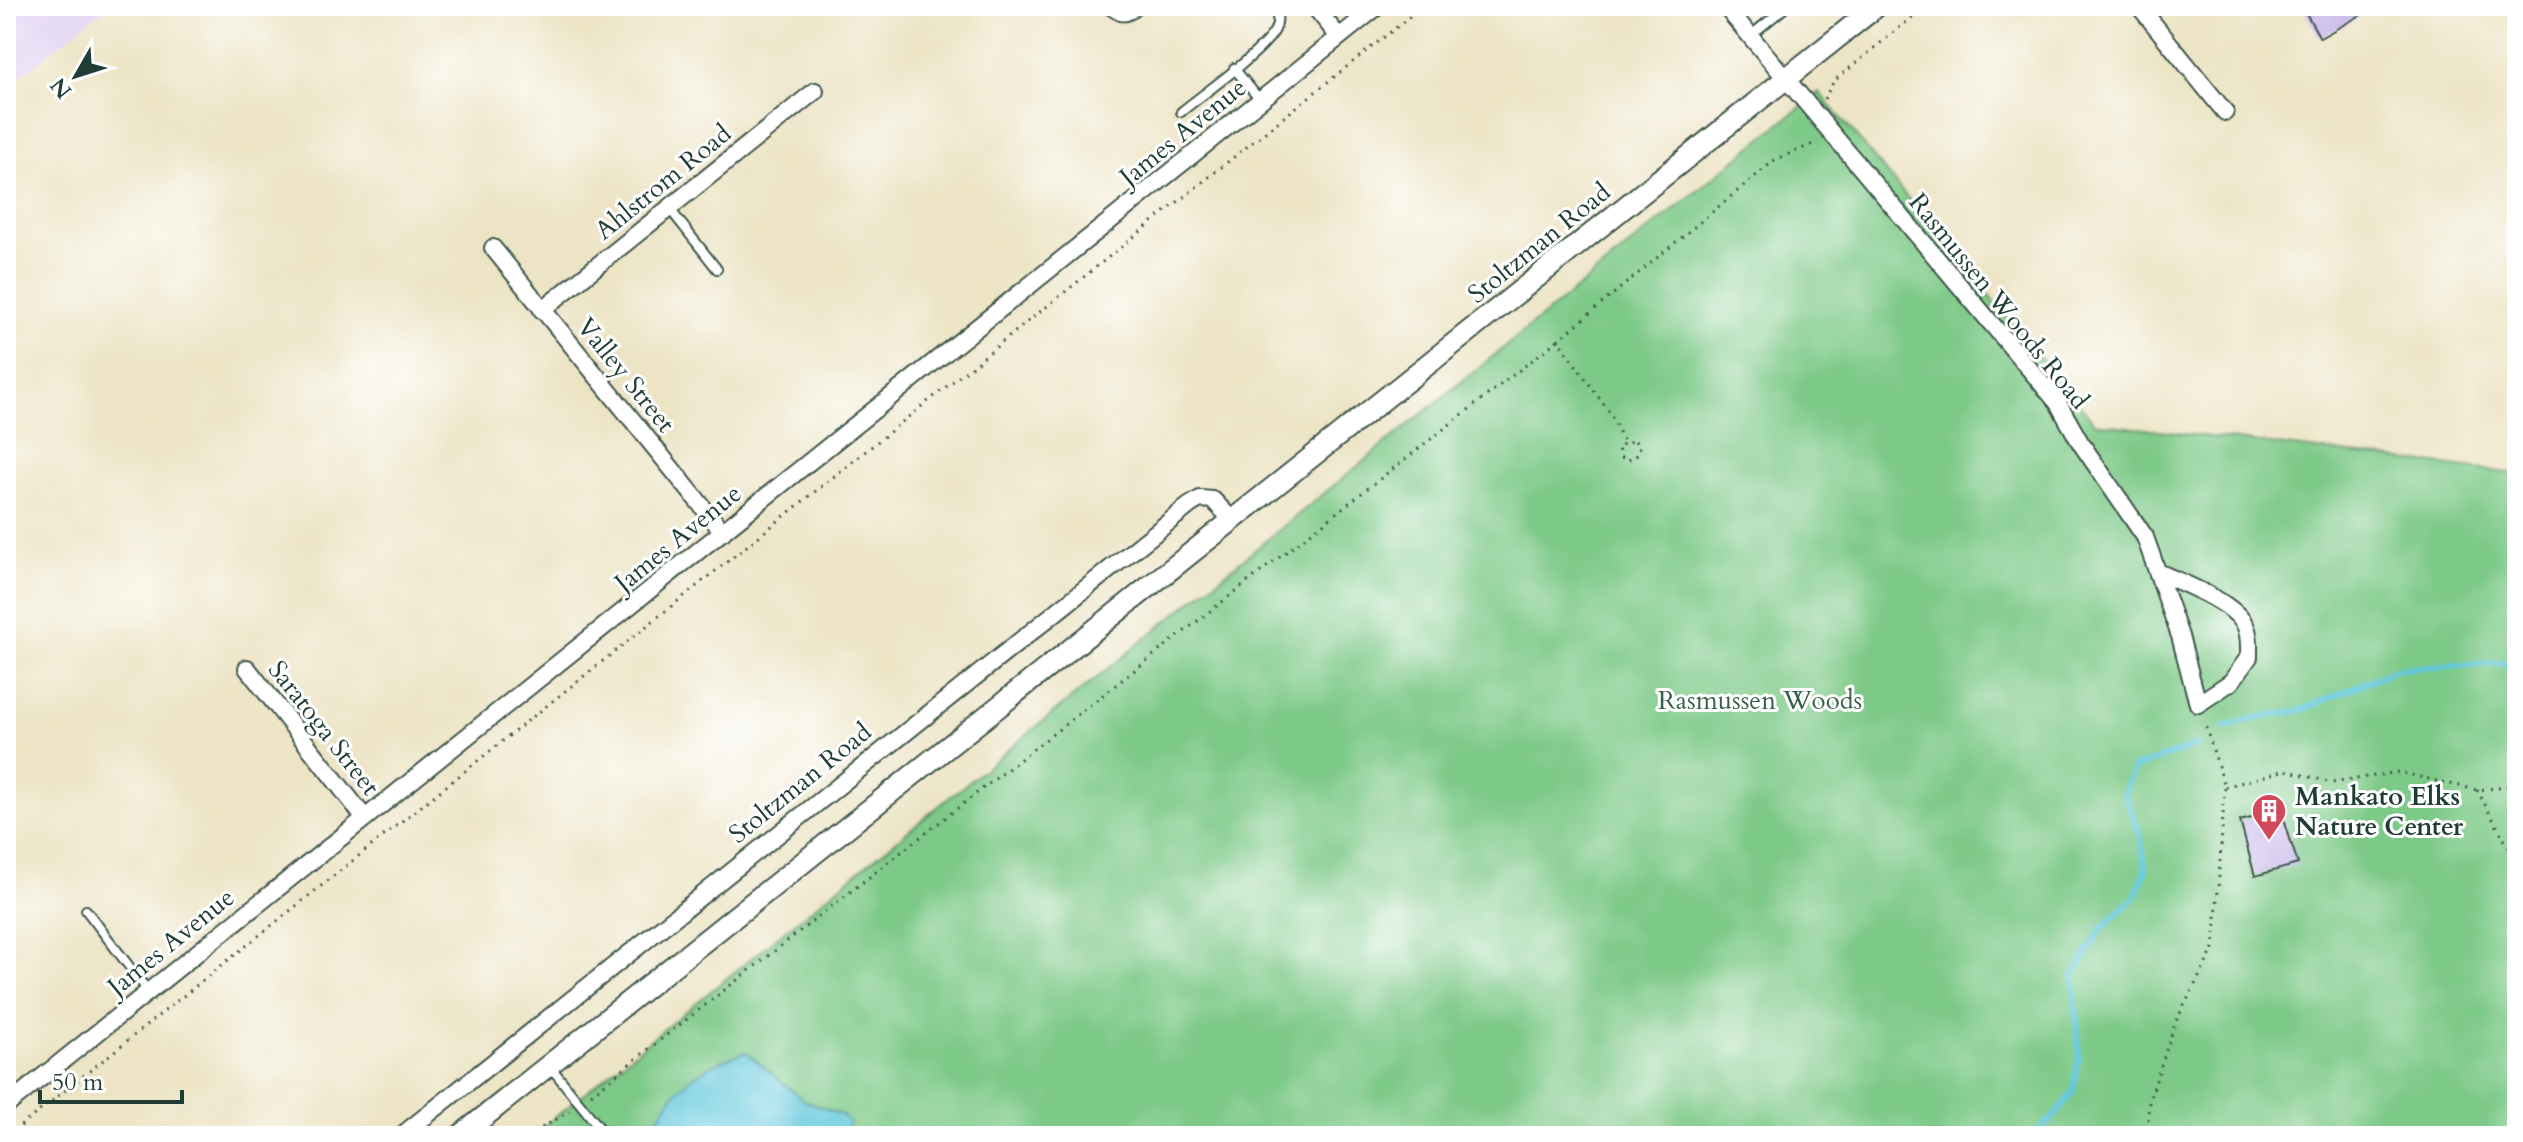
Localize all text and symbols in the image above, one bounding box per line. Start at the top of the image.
north arrow [36,36,116,116]
street label: James Avenue [1109,70,1254,197]
text: N [44,71,79,105]
street label: Ahlstrom Road [588,116,739,248]
street label: Stoltzman Road [1460,175,1618,311]
street label: Rasmussen Woods Road [1901,186,2097,417]
street label: Valley Street [569,310,683,440]
street label: James Avenue [604,476,749,603]
street label: Saratoga Street [260,653,388,803]
park label: Rasmussen Woods [1658,683,1862,718]
street label: Stoltzman Road [721,715,879,851]
place label: Mankato Elks Nature Center [2295,779,2464,844]
building icon: Mankato Elks Nature Center [2250,792,2288,842]
street label: James Avenue [97,880,242,1007]
scale bar [40,1054,182,1104]
text: 50 m [52,1066,104,1099]

